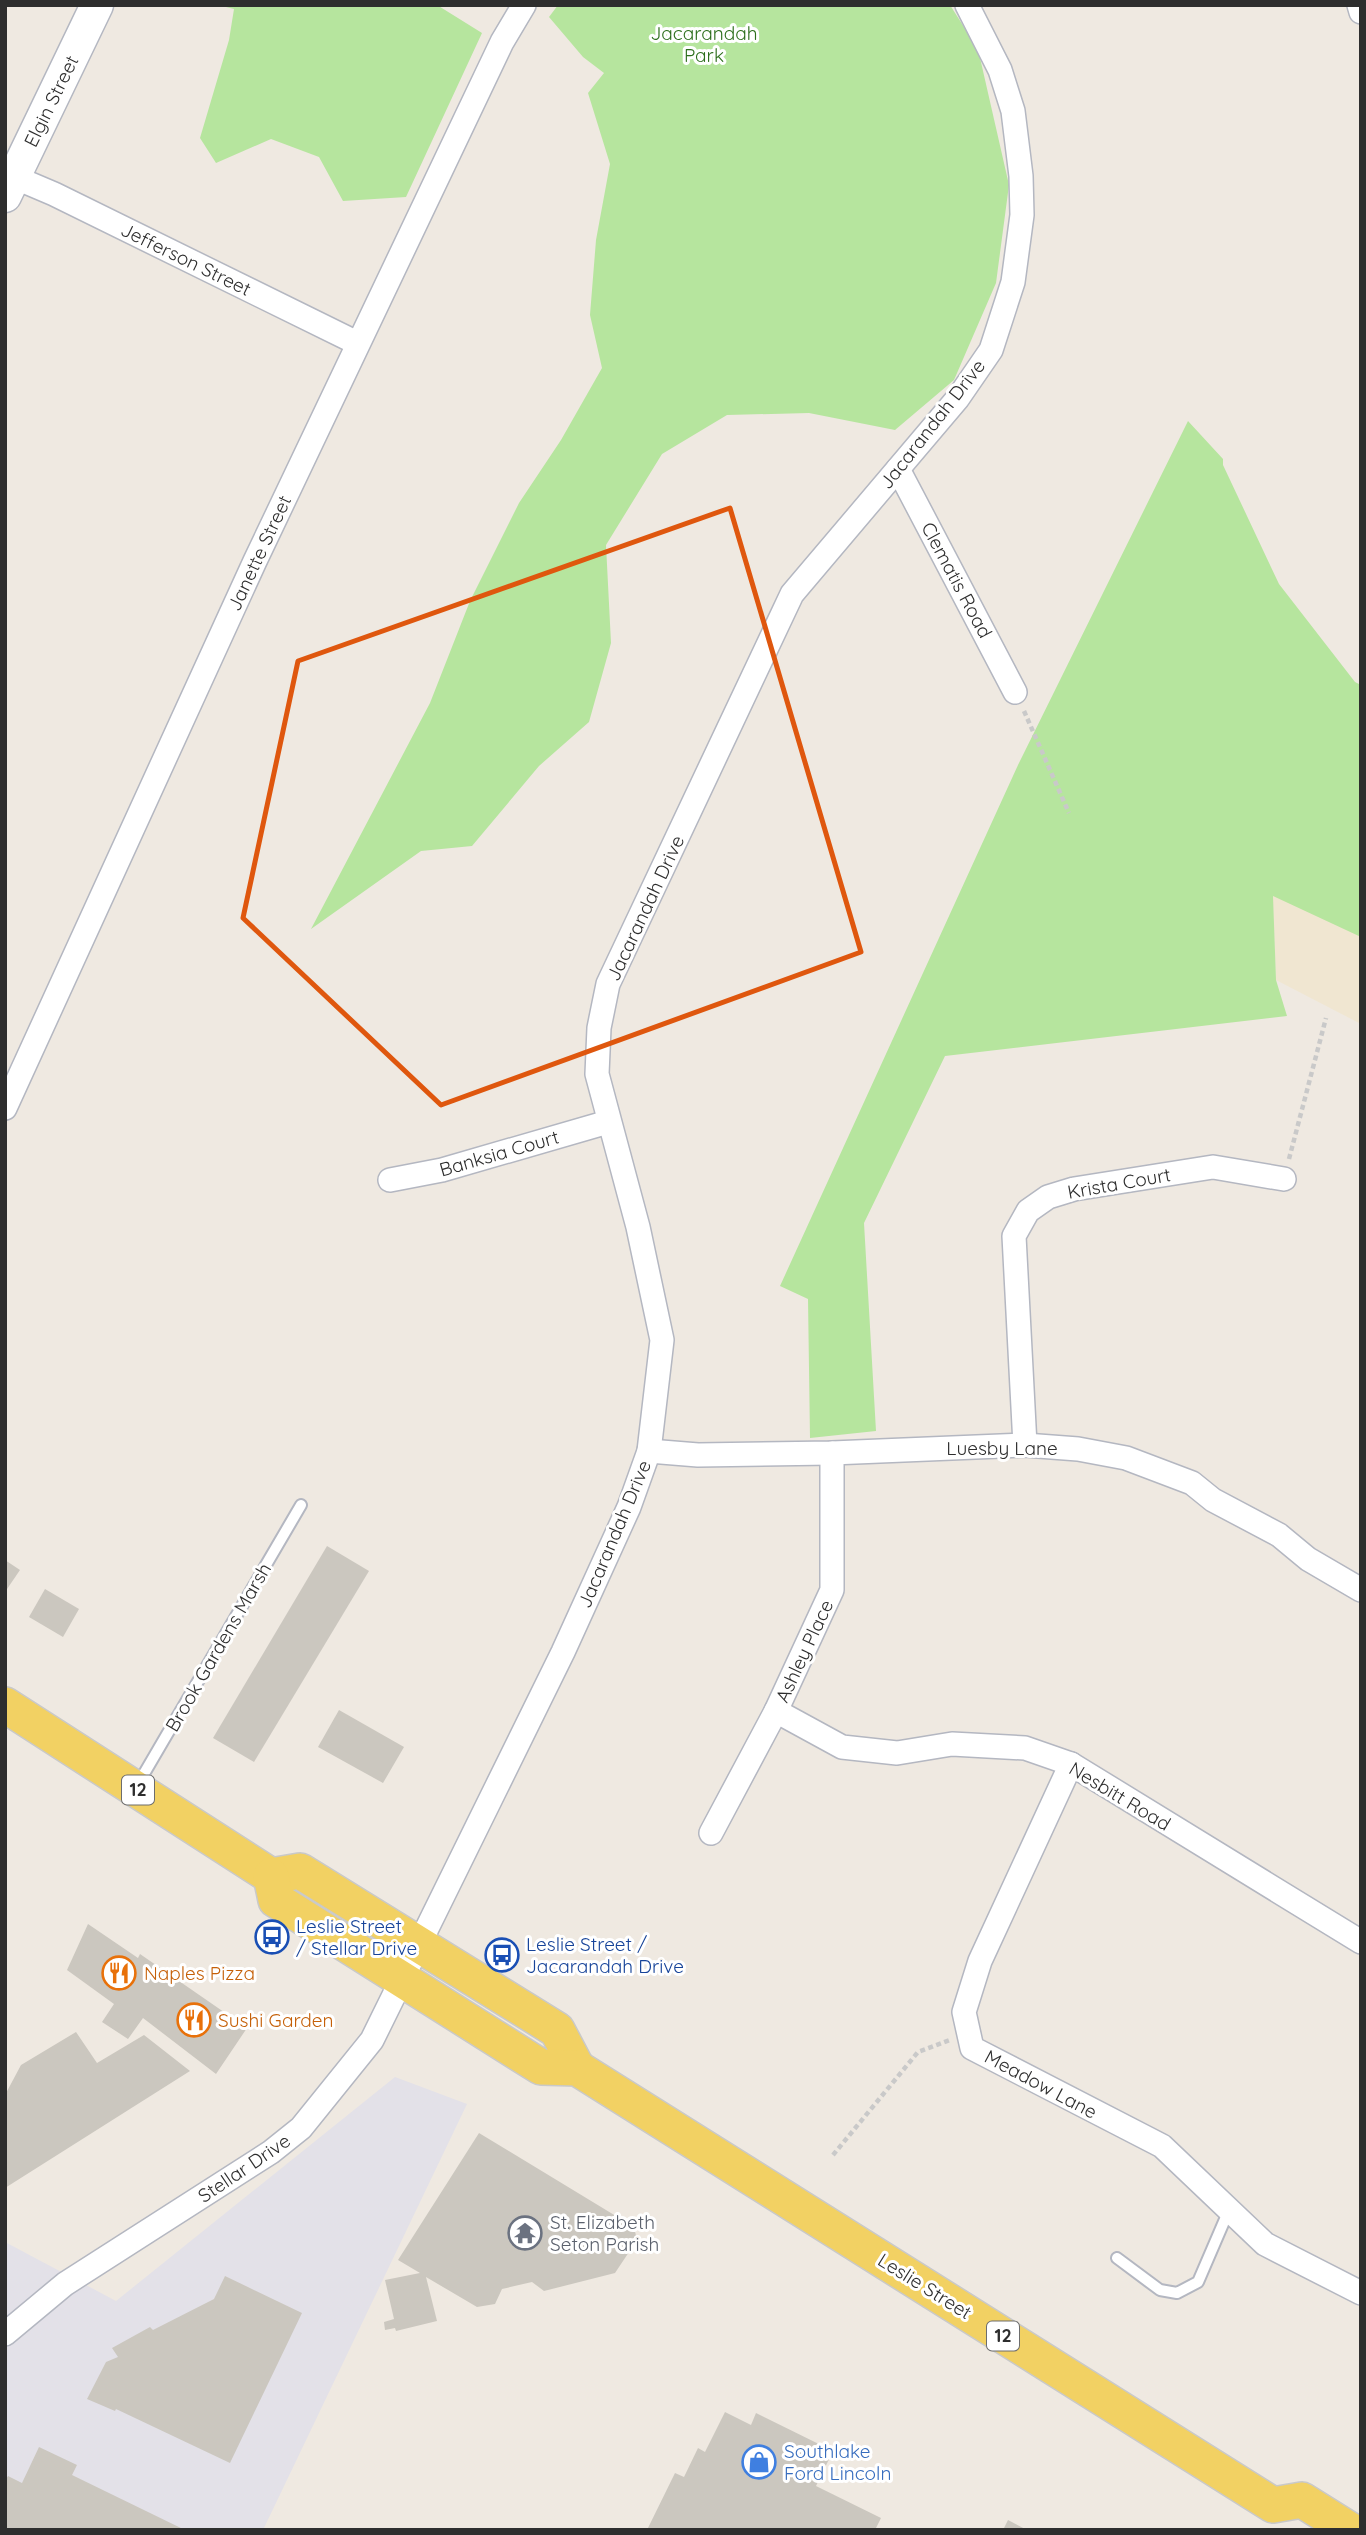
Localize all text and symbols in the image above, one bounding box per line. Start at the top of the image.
park label: Jacarandah Park [650,21,758,67]
street label: Elgin Street [19,51,83,151]
street label: Jefferson Street [117,217,255,301]
street label: Jacarandah Drive [874,354,990,494]
street label: Janette Street [222,491,296,615]
street label: Clematis Road [916,518,998,642]
street label: Jacarandah Drive [601,831,689,985]
street label: Banksia Court [437,1125,561,1181]
street label: Krista Court [1065,1162,1173,1204]
street label: Luesby Lane [946,1436,1058,1460]
street label: Jacarandah Drive [572,1457,656,1611]
street label: Brook Gardens Marsh [160,1558,276,1736]
street label: Ashley Place [770,1596,838,1706]
street label: Nesbitt Road [1065,1756,1175,1836]
road number: 12 [122,1776,154,1804]
place label: Leslie Street / Stellar Drive [296,1914,417,1960]
bus stop icon: Leslie Street / Stellar Drive [253,1918,291,1956]
place label: Leslie Street / Jacarandah Drive [526,1932,684,1978]
bus stop icon: Leslie Street / Jacarandah Drive [483,1936,521,1974]
restaurant icon: Naples Pizza [100,1954,138,1992]
place label: Naples Pizza [144,1961,255,1985]
restaurant icon: Sushi Garden [175,2001,213,2039]
place label: Sushi Garden [218,2008,334,2032]
street label: Meadow Lane [981,2044,1101,2124]
street label: Stellar Drive [193,2128,295,2208]
place label: St. Elizabeth Seton Parish [550,2210,659,2256]
temple icon: St. Elizabeth Seton Parish [506,2214,544,2252]
street label: Leslie Street [874,2248,976,2324]
road number: 12 [987,2322,1019,2350]
place label: Southlake Ford Lincoln [784,2439,891,2485]
shop icon: Southlake Ford Lincoln [740,2443,778,2481]

